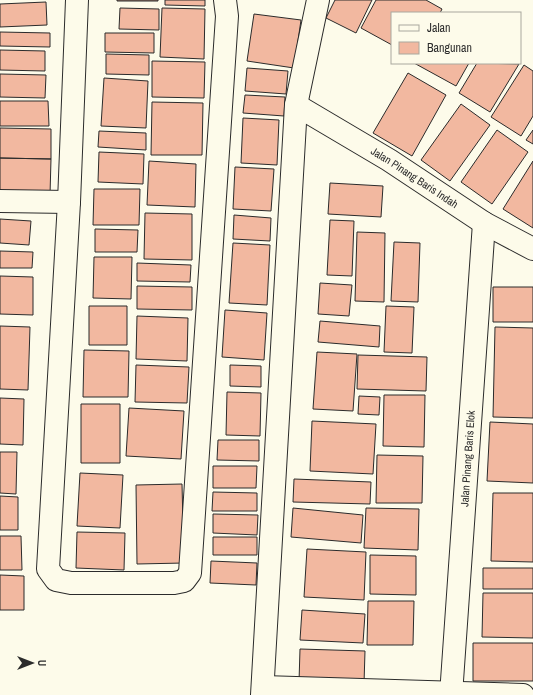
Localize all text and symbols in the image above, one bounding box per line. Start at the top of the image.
legend [391,12,521,64]
text: Jalan [427,20,451,36]
text: Bangunan [427,40,472,56]
street label: Jalan Pinang Baris Indah [368,144,461,211]
street label: Jalan Pinang Baris Elok [457,409,478,507]
north arrow [12,643,52,683]
text: U [35,660,49,666]

